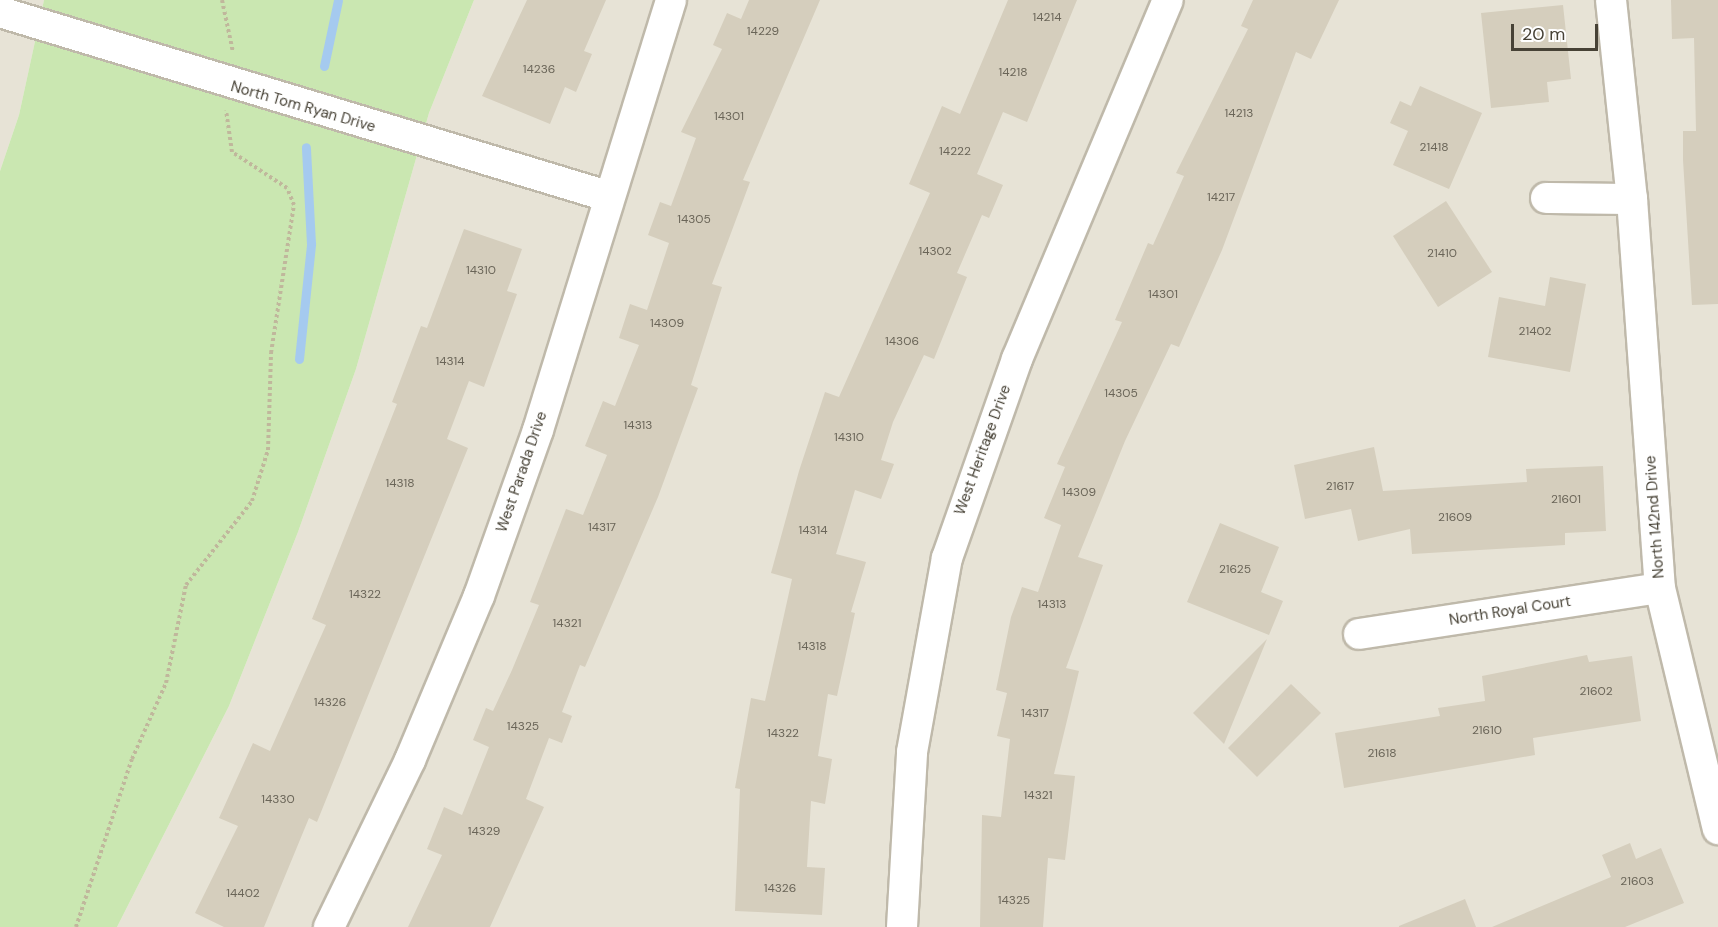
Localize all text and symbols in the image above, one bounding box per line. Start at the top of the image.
house number: 14214 [1033,11,1061,25]
scale bar [1514,12,1601,50]
text: 20 m [1522,22,1565,46]
house number: 14229 [747,25,779,39]
house number: 14236 [523,63,555,77]
house number: 14218 [999,66,1027,80]
street label: North Tom Ryan Drive [229,78,377,136]
house number: 14213 [1225,107,1253,121]
house number: 14301 [714,110,744,124]
house number: 21418 [1420,141,1448,155]
house number: 14222 [939,145,971,159]
house number: 14217 [1207,191,1235,205]
house number: 14305 [677,213,711,227]
house number: 14302 [918,245,952,259]
house number: 21410 [1427,247,1457,261]
house number: 14310 [466,264,496,278]
house number: 14301 [1148,288,1178,302]
house number: 14309 [650,317,684,331]
house number: 21402 [1519,325,1551,339]
house number: 14306 [885,335,919,349]
house number: 14314 [436,355,464,369]
street label: West Heritage Drive [951,382,1015,518]
house number: 14305 [1104,387,1138,401]
street label: West Parada Drive [493,409,551,535]
house number: 14313 [624,419,652,433]
house number: 14310 [834,431,864,445]
street label: North 142nd Drive [1642,455,1668,579]
house number: 14318 [386,477,414,491]
house number: 21617 [1326,480,1354,494]
house number: 14309 [1062,486,1096,500]
house number: 21601 [1551,493,1581,507]
house number: 21609 [1438,511,1472,525]
house number: 14317 [588,521,616,535]
house number: 14314 [799,524,827,538]
house number: 21625 [1219,563,1251,577]
house number: 14322 [349,588,381,602]
street label: North Royal Court [1448,592,1572,630]
house number: 14313 [1038,598,1066,612]
house number: 14321 [553,617,581,631]
house number: 14318 [798,640,826,654]
house number: 21602 [1579,685,1613,699]
house number: 14326 [314,696,346,710]
house number: 14317 [1021,707,1049,721]
house number: 14325 [507,720,539,734]
house number: 21610 [1472,724,1502,738]
house number: 14322 [767,727,799,741]
house number: 21618 [1367,747,1397,761]
house number: 14321 [1024,789,1052,803]
house number: 14330 [261,793,295,807]
house number: 14329 [468,825,500,839]
house number: 21603 [1620,875,1654,889]
house number: 14326 [764,882,796,896]
house number: 14402 [226,887,260,901]
house number: 14325 [998,894,1030,908]

